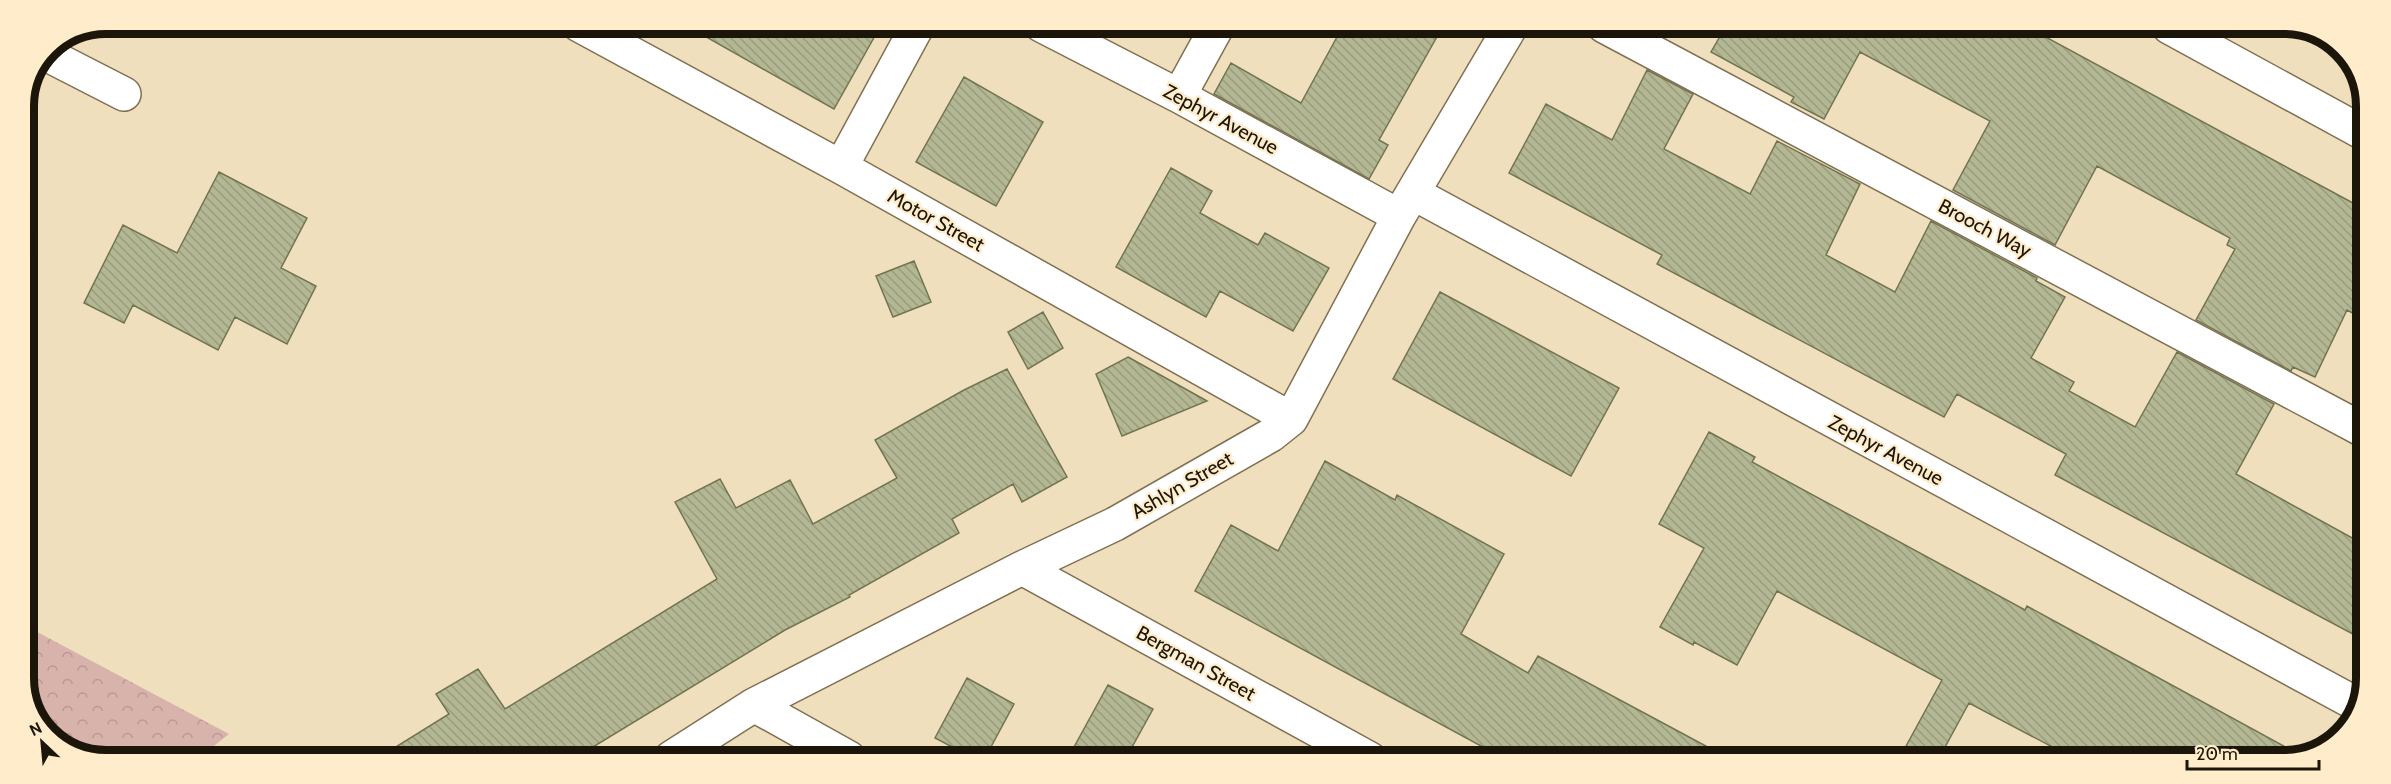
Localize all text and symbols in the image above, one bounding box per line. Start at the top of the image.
street label: Zephyr Avenue [1159,79,1283,159]
street label: Motor Street [883,184,989,256]
street label: Brooch Way [1934,194,2036,262]
street label: Zephyr Avenue [1824,410,1948,490]
street label: Ashlyn Street [1127,446,1237,524]
street label: Bergman Street [1132,620,1260,706]
north arrow [12,712,72,772]
text: N [26,718,45,740]
scale bar [2187,733,2319,771]
text: 20 m [2196,743,2238,765]

